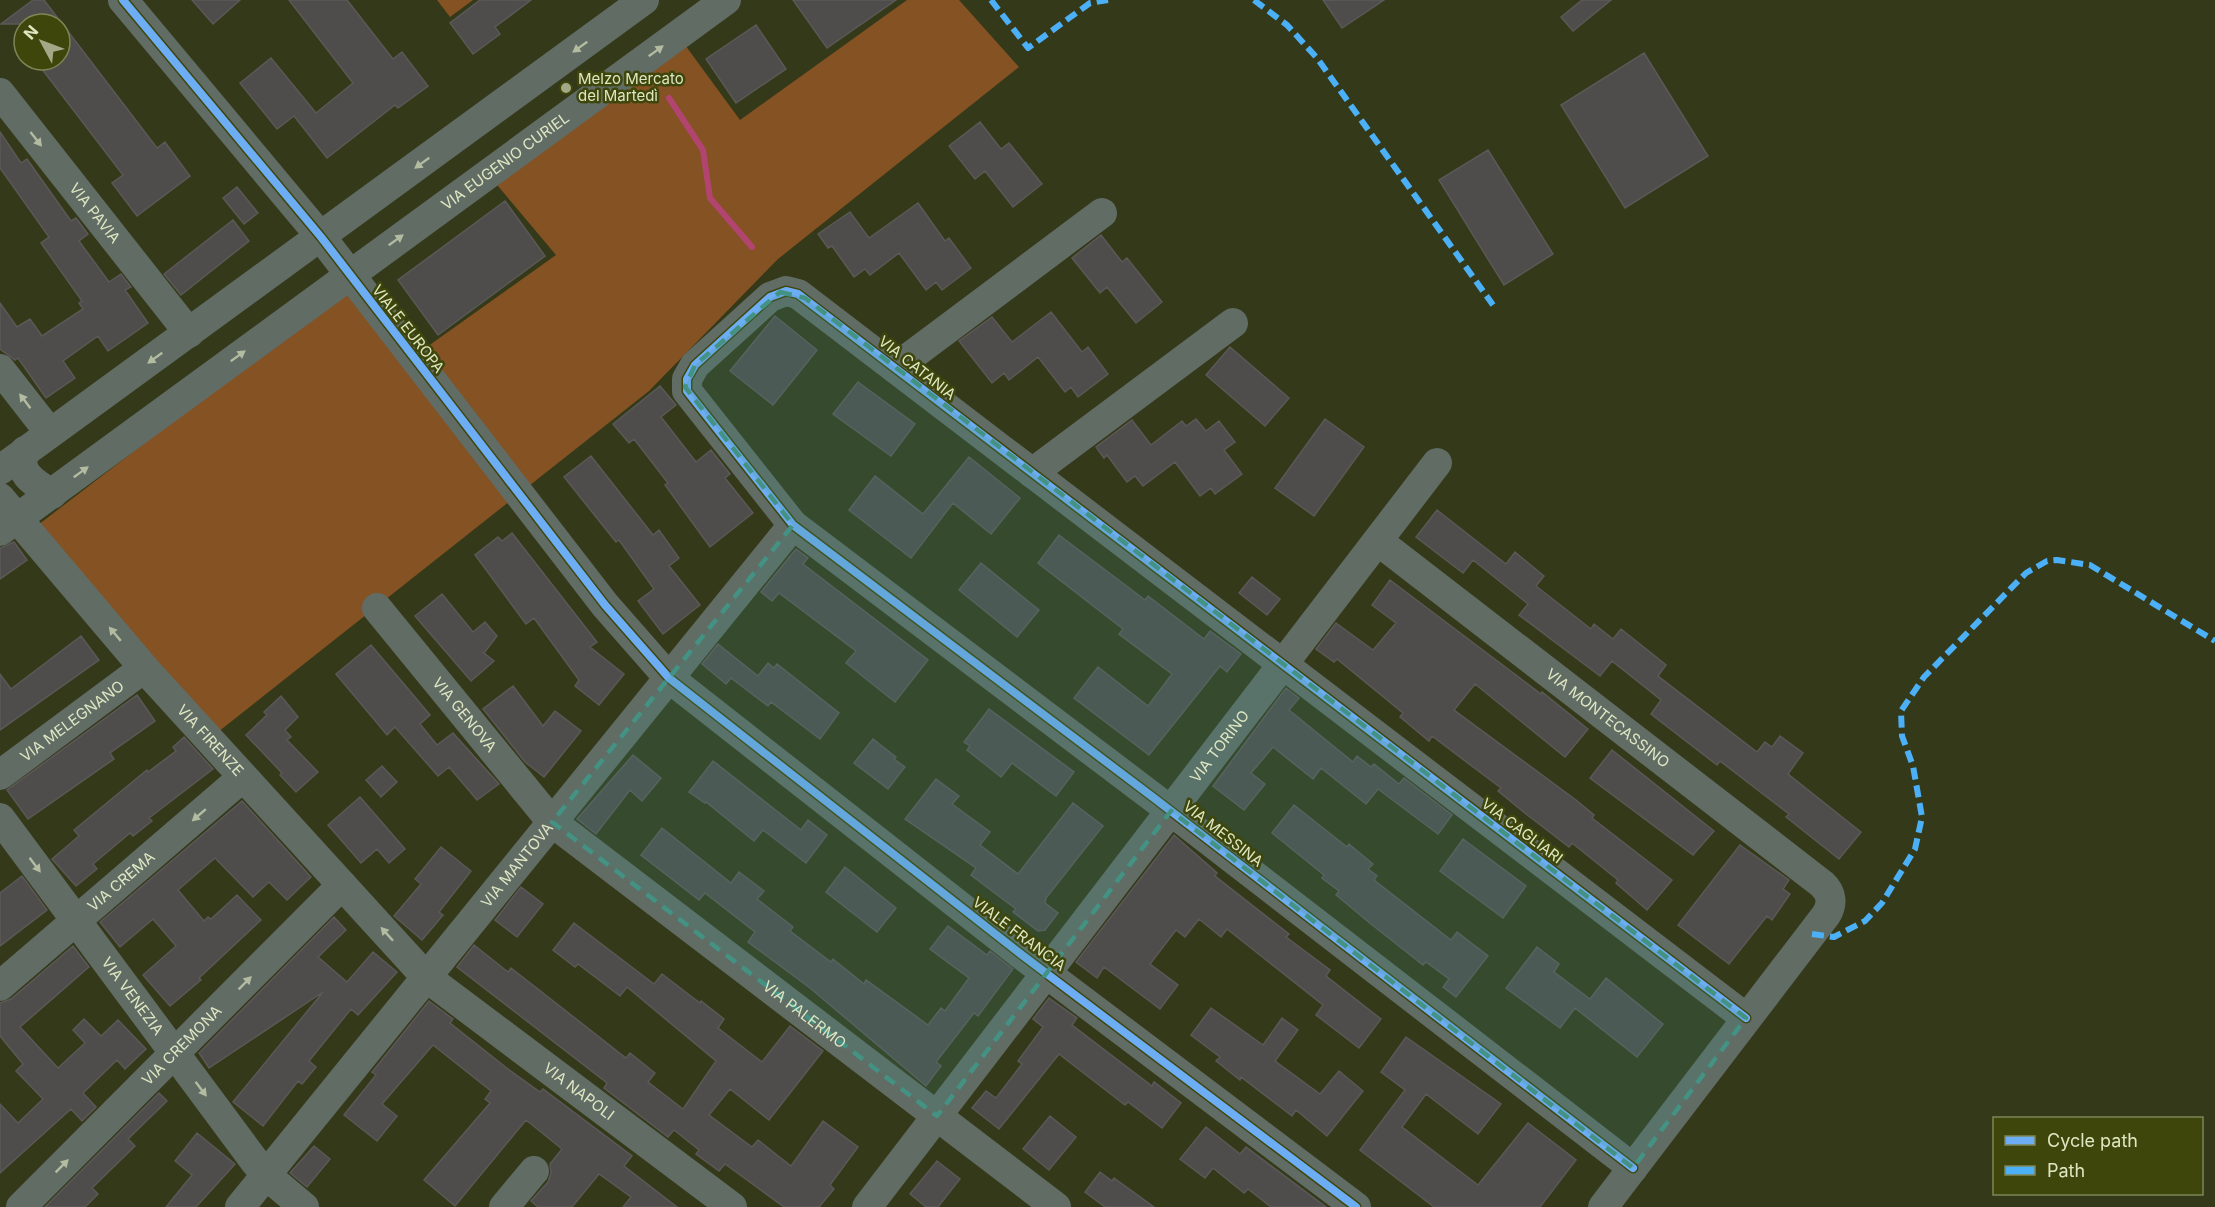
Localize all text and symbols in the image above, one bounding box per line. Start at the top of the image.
north arrow [12,12,72,72]
text: N [19,21,42,43]
one-way arrow [572,41,588,53]
one-way arrow [648,46,663,58]
place label: Melzo Mercato del Martedì [578,69,684,105]
marker: Melzo Mercato del Martedì [559,81,573,95]
street label: VIA EUGENIO CURIEL [437,108,573,214]
one-way arrow [30,131,43,147]
one-way arrow [415,156,430,168]
street label: VIA PAVIA [65,179,125,247]
one-way arrow [388,234,404,246]
street label: VIALE EUROPA [368,281,449,377]
street label: VIA CATANIA [875,331,960,404]
one-way arrow [230,350,246,362]
one-way arrow [147,351,162,363]
one-way arrow [18,393,31,409]
one-way arrow [73,466,89,478]
one-way arrow [109,627,122,642]
street label: VIA MONTECASSINO [1542,664,1673,772]
street label: VIA GENOVA [429,673,501,756]
street label: VIA MELEGNANO [16,676,128,766]
street label: VIA FIRENZE [173,700,248,780]
street label: VIA TORINO [1186,706,1253,786]
street label: VIA CAGLIARI [1478,794,1567,867]
street label: VIA MESSINA [1179,796,1267,871]
one-way arrow [192,808,207,821]
street label: VIA MANTOVA [477,819,557,911]
street label: VIA CREMA [83,847,158,915]
one-way arrow [29,856,41,872]
street label: VIALE FRANCIA [969,892,1070,975]
one-way arrow [381,927,394,942]
street label: VIA VENEZIA [97,953,168,1039]
one-way arrow [238,976,252,991]
street label: VIA PALERMO [759,976,850,1052]
street label: VIA CREMONA [138,1001,226,1089]
street label: VIA NAPOLI [540,1058,618,1124]
one-way arrow [195,1081,207,1097]
legend [1993,1117,2203,1195]
text: Cycle path [2047,1130,2138,1151]
one-way arrow [55,1159,69,1173]
text: Path [2047,1160,2085,1181]

